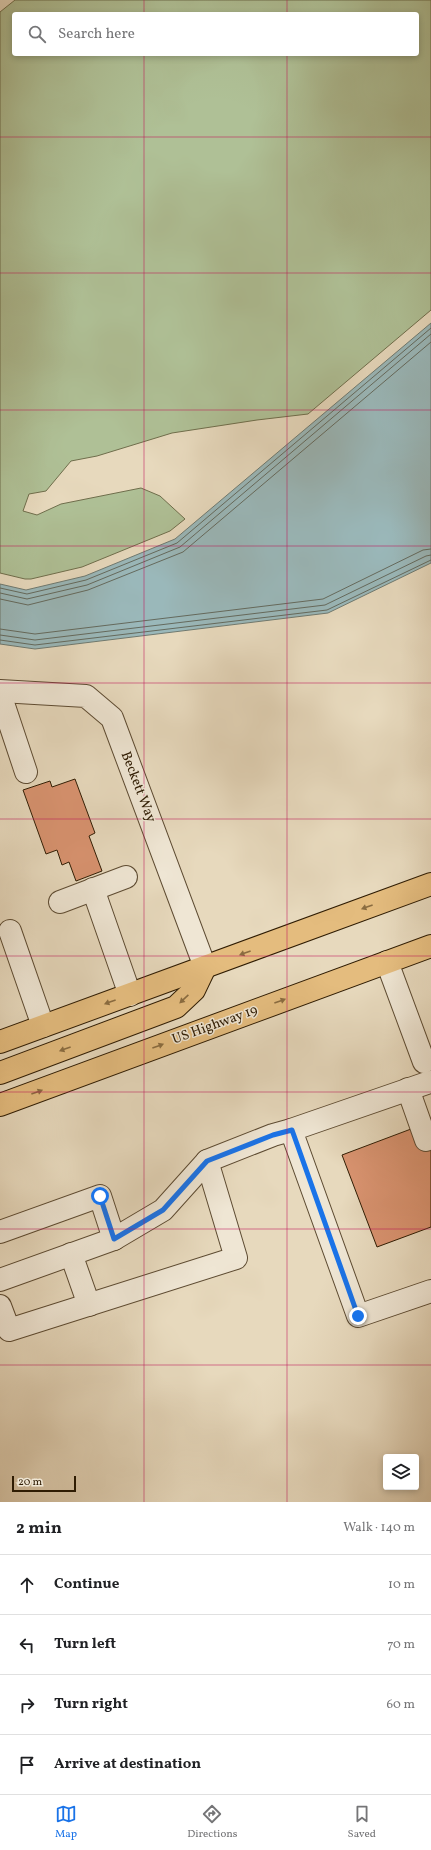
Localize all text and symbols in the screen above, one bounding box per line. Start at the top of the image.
search box [12,12,419,56]
icon: search [26,23,48,45]
text: Search here [58,24,135,45]
street label: Beckett Way [116,749,160,826]
one-way arrow [361,905,373,911]
one-way arrow [239,950,251,956]
one-way arrow [179,994,189,1004]
one-way arrow [275,998,287,1004]
one-way arrow [103,999,115,1005]
street label: US Highway 19 [170,1001,260,1049]
one-way arrow [153,1043,165,1049]
one-way arrow [58,1047,70,1053]
one-way arrow [31,1088,43,1094]
route start [91,1187,109,1205]
route end [349,1307,367,1325]
map controls [383,1454,419,1490]
button: layers [383,1454,419,1490]
scale bar [12,1474,76,1493]
text: 20 m [18,1475,42,1490]
text: 2 min [16,1517,62,1540]
text: Walk · 140 m [343,1519,415,1537]
icon: ahead [16,1574,38,1596]
text: Continue [54,1574,119,1595]
text: 10 m [388,1576,415,1594]
icon: left [16,1634,38,1656]
text: Turn left [54,1634,116,1655]
text: 70 m [387,1636,415,1654]
icon: right [16,1694,38,1716]
text: Turn right [54,1694,128,1715]
text: 60 m [387,1696,415,1714]
icon: arrive [16,1754,38,1776]
text: Arrive at destination [54,1754,201,1775]
tab: Map [55,1803,77,1842]
tab: Directions [187,1803,238,1842]
tab: Saved [348,1803,376,1842]

